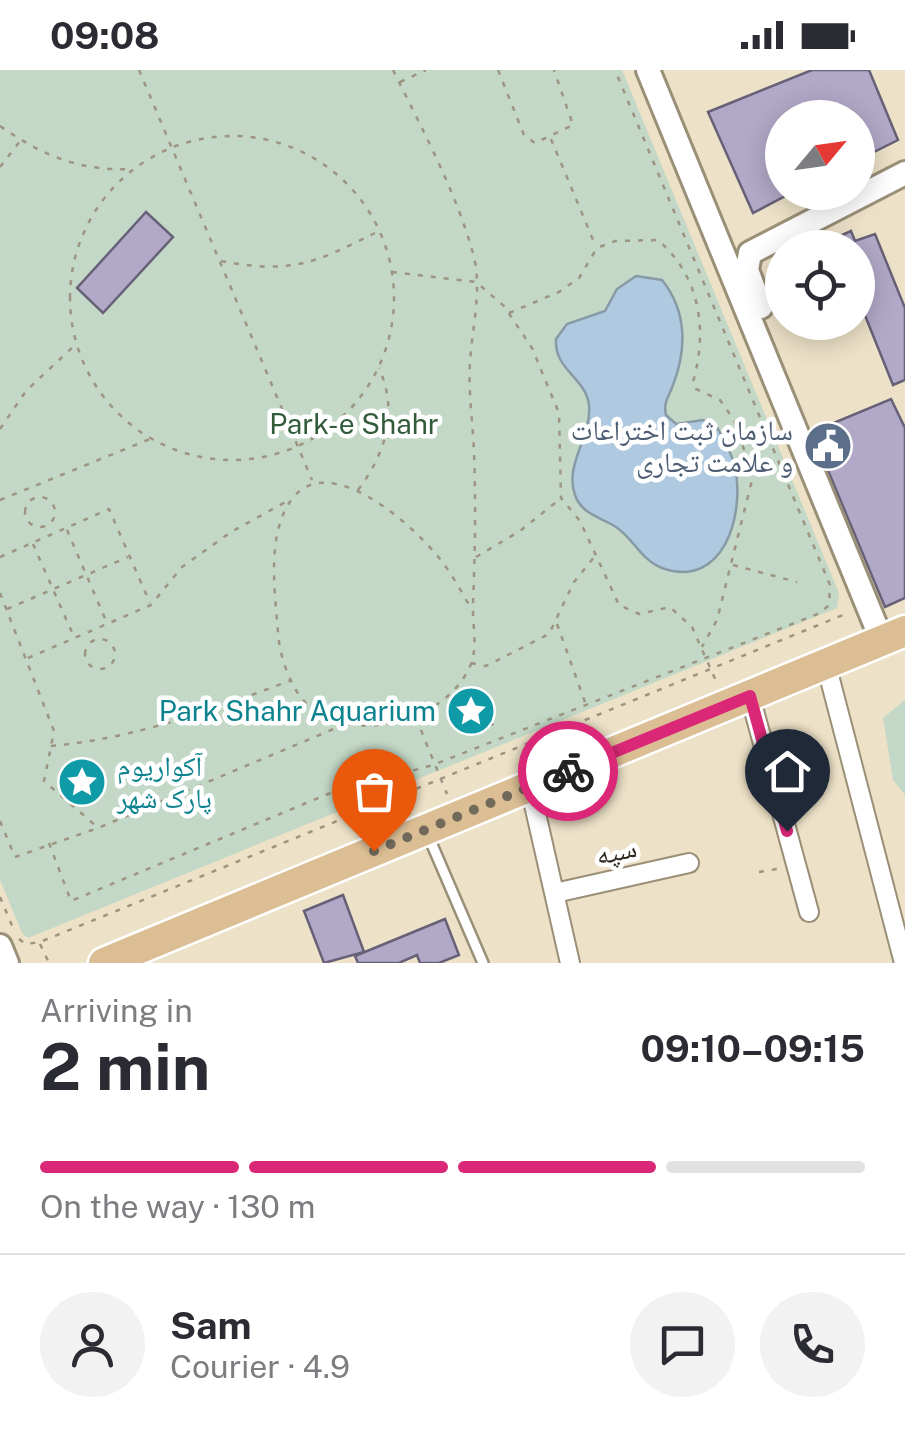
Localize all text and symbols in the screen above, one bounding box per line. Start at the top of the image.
text: 09:08 [50,13,160,58]
north arrow [765,100,875,210]
map controls [765,100,875,340]
button: locate [765,230,875,340]
park label: Park-e Shahr [269,407,439,440]
place label: سازمان ثبت اختراعات و علامت تجاری [571,413,793,479]
public building icon: سازمان ثبت اختراعات و علامت تجاری [802,420,854,472]
place icon: Park Shahr Aquarium [445,685,497,737]
place label: Park Shahr Aquarium [159,694,436,727]
courier [518,721,618,821]
pin [745,729,830,832]
icon: bike [541,744,596,799]
icon: home [760,744,815,799]
place label: آکواریوم پارک شهر [116,749,212,815]
pin [332,749,417,852]
place icon: آکواریوم پارک شهر [56,756,108,808]
icon: bag [347,764,402,819]
street label: سپه [592,830,640,872]
text: Arriving in [40,992,193,1029]
text: 09:10–09:15 [641,1026,865,1071]
text: 2 min [40,1028,210,1105]
text: On the way · 130 m [40,1188,315,1225]
button: person [40,1292,145,1397]
button: chat [630,1292,735,1397]
button: phone [760,1292,865,1397]
text: Sam [170,1303,252,1348]
text: Courier · 4.9 [170,1348,350,1385]

